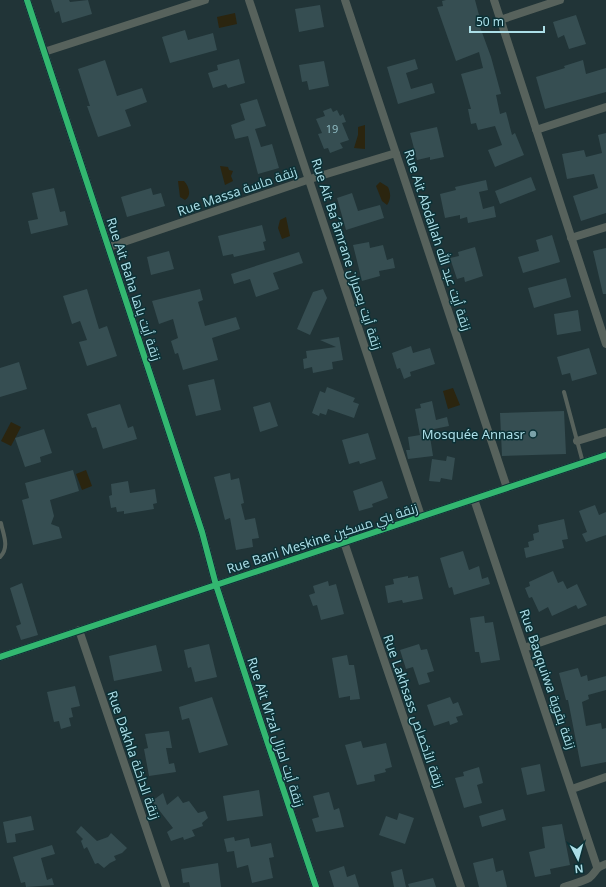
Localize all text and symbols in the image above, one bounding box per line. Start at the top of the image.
scale bar [470,8,544,34]
text: 50 m [476,13,504,30]
house number: 19 [326,121,338,136]
street label: Rue Ait Abdallah زنقة أيت عبد الله [400,147,476,333]
street label: Rue Ait Ba´âmrane زنقة أيت بعمران [308,156,386,352]
street label: Rue Massa زنقة ماسة [175,162,299,220]
street label: Rue Ait Baha زنقة أيت باها [102,215,166,363]
place label: Mosquée Annasr [422,425,526,443]
marker: Mosquée Annasr [528,429,538,439]
street label: Rue Bani Meskine زنقة بني مسكين [224,499,421,579]
street label: Rue Baqquiwa زنقة بقوية [516,606,580,752]
street label: Rue Lakhsass زنقة الأخصاص [379,632,449,790]
street label: Rue Ait M'zal زنقة أيت امزال [243,655,309,809]
street label: Rue Dakhla زنقة الداخلة [104,688,164,822]
north arrow [558,839,598,879]
text: N [574,862,584,877]

